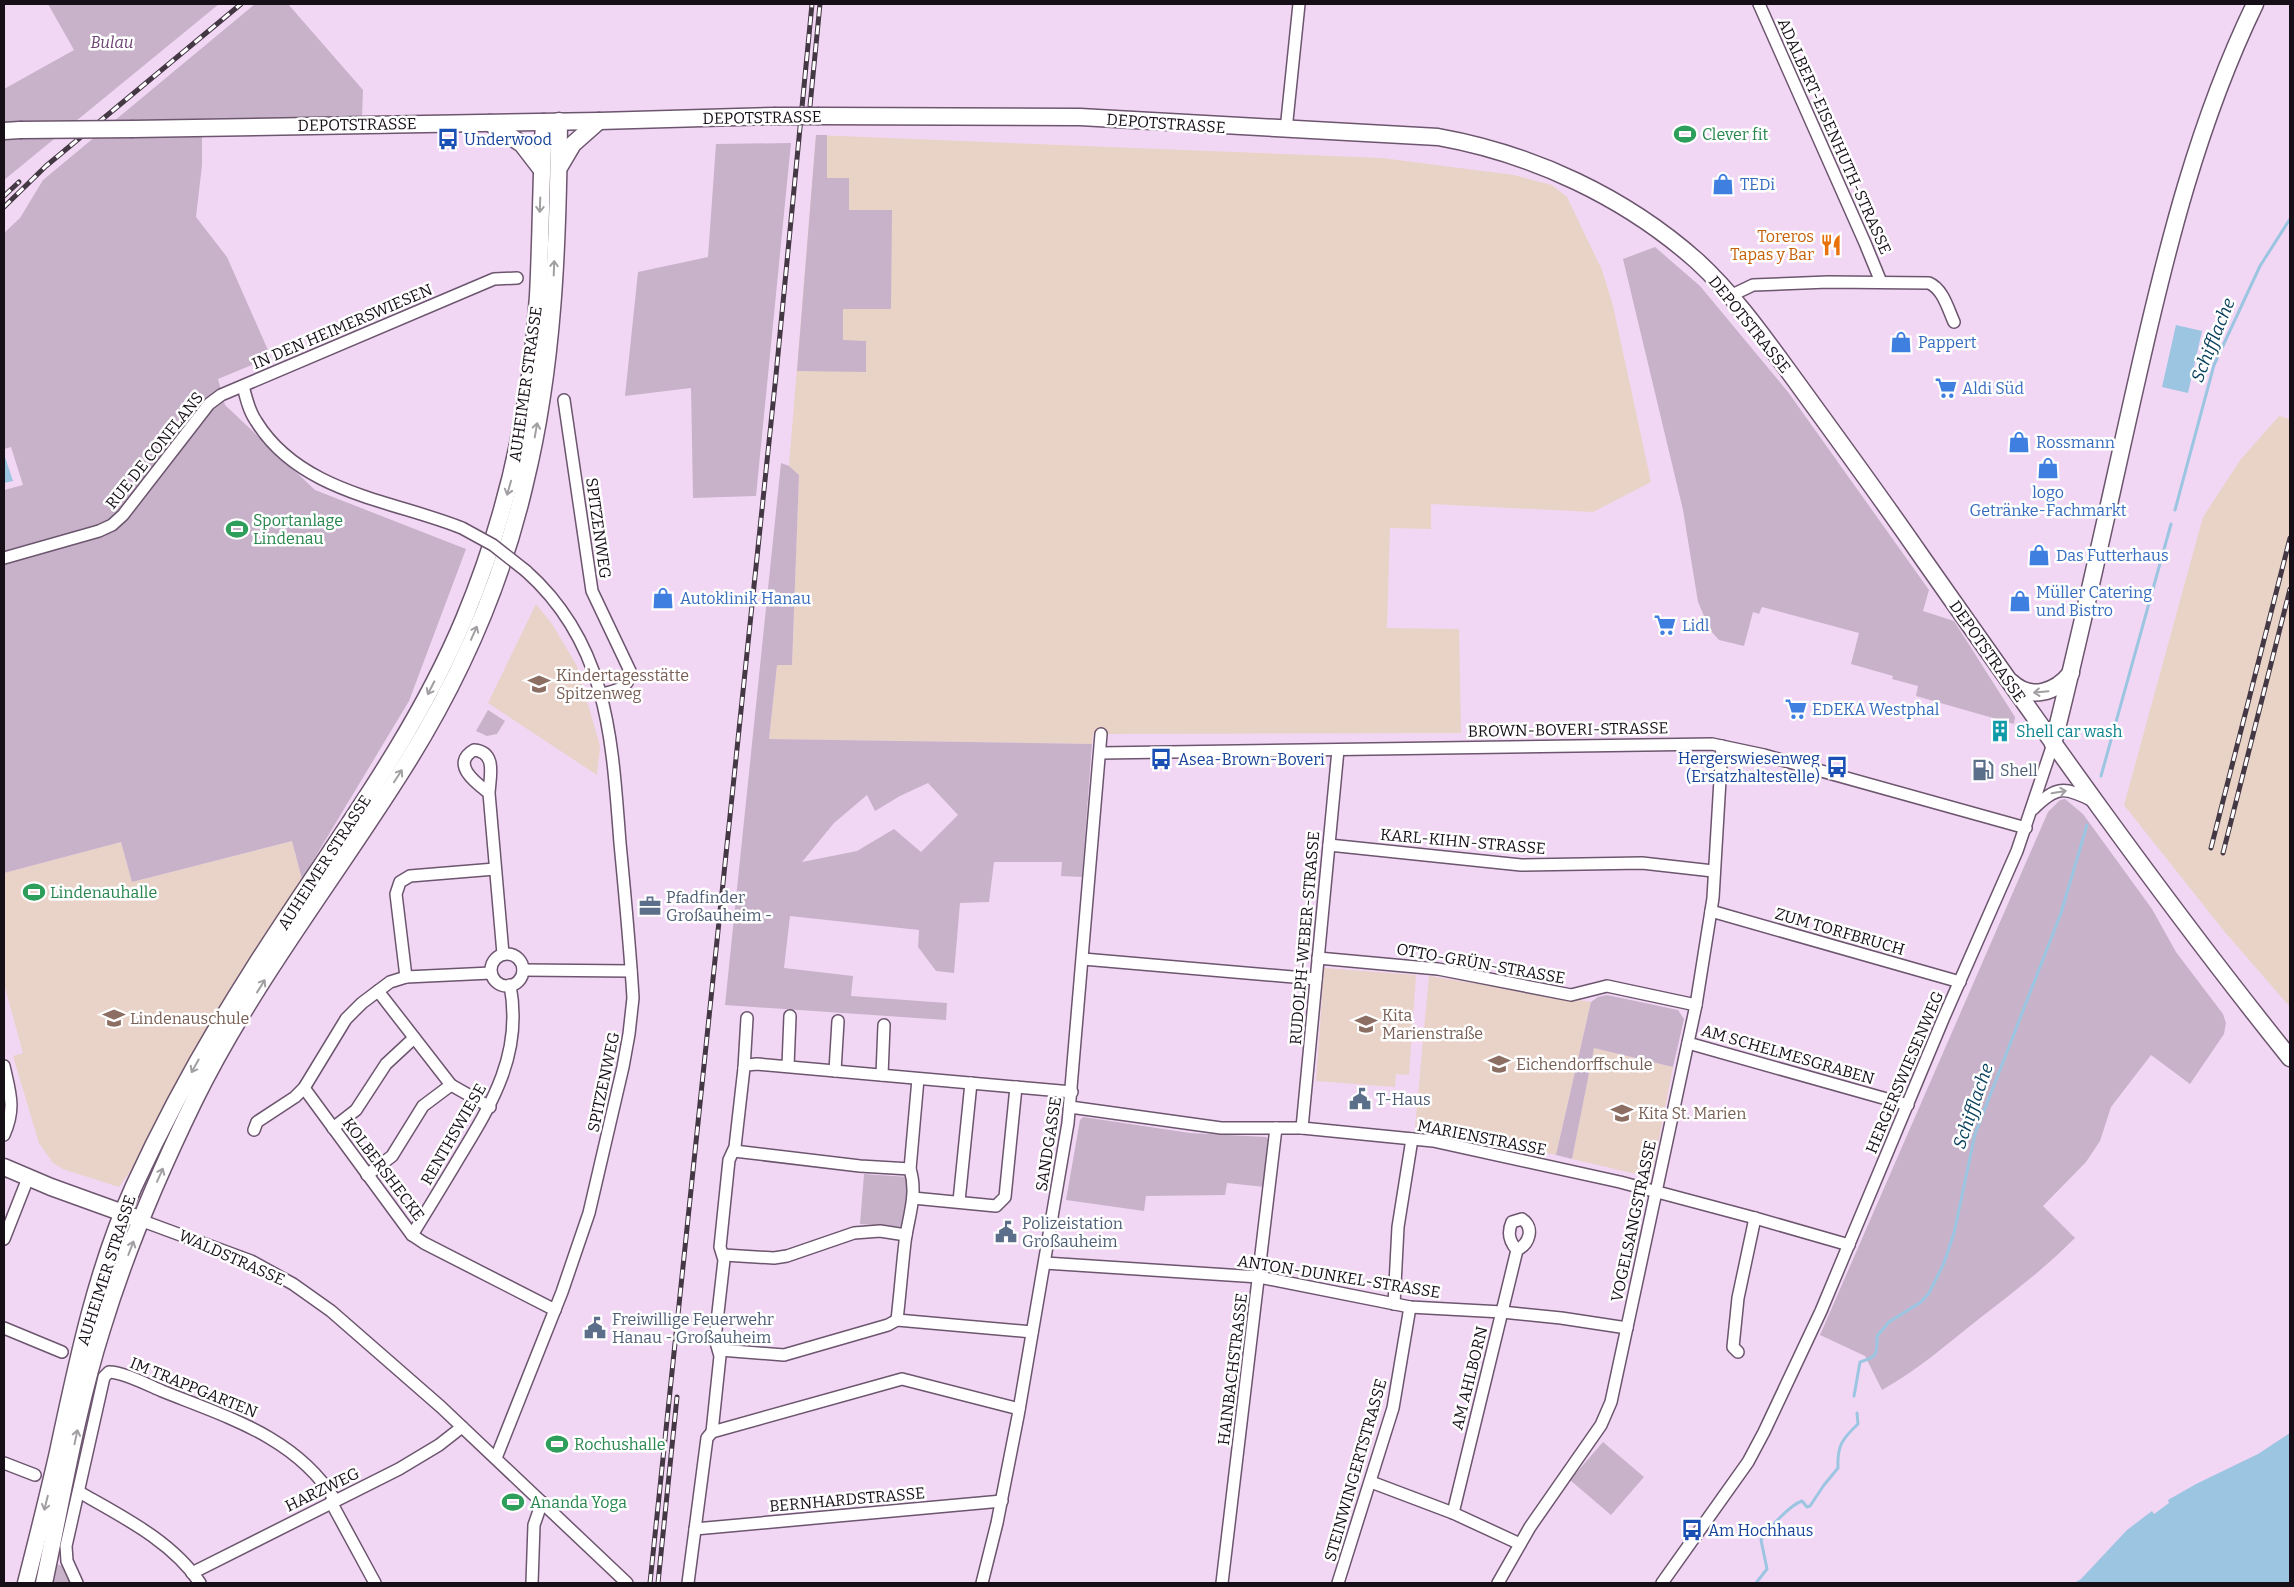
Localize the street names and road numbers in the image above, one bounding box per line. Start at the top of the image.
street label: ADALBERT-EISENHUTH-STRASSE [1774,15,1895,257]
street label: DEPOTSTRASSE [702,107,822,128]
street label: DEPOTSTRASSE [1106,110,1226,137]
street label: DEPOTSTRASSE [297,114,417,135]
street label: DEPOTSTRASSE [1705,272,1795,377]
street label: IN DEN HEIMERSWIESEN [249,280,436,373]
street label: AUHEIMER STRASSE [505,305,546,463]
street label: RUE DE CONFLANS [102,388,207,512]
street label: SPITZENWEG [582,476,615,580]
street label: DEPOTSTRASSE [1946,597,2030,706]
street label: BROWN-BOVERI-STRASSE [1467,718,1669,741]
street label: AUHEIMER STRASSE [274,791,375,933]
street label: KARL-KIHN-STRASSE [1379,825,1546,858]
street label: RUDOLPH-WEBER-STRASSE [1286,830,1323,1046]
street label: ZUM TORFBRUCH [1773,904,1907,959]
street label: OTTO-GRÜN-STRASSE [1395,939,1567,988]
street label: HERGERSWIESENWEG [1862,988,1947,1156]
street label: AM SCHELMESGRABEN [1699,1021,1877,1088]
street label: SPITZENWEG [584,1030,623,1134]
street label: RENTHSWIESE [417,1080,490,1188]
street label: SANDGASSE [1032,1095,1065,1193]
street label: KOLBERSHECKE [339,1114,429,1225]
street label: MARIENSTRASSE [1416,1116,1548,1159]
street label: VOGELSANGSTRASSE [1607,1139,1660,1304]
street label: AUHEIMER STRASSE [73,1193,140,1348]
street label: WALDSTRASSE [176,1226,288,1289]
street label: ANTON-DUNKEL-STRASSE [1236,1251,1442,1302]
street label: HAINBACHSTRASSE [1214,1292,1251,1446]
street label: AM AHLBORN [1447,1324,1492,1432]
street label: IM TRAPPGARTEN [127,1353,261,1422]
street label: STEINWINGERTSTRASSE [1320,1377,1391,1564]
street label: HARZWEG [282,1463,363,1516]
street label: BERNHARDSTRASSE [768,1483,926,1516]

